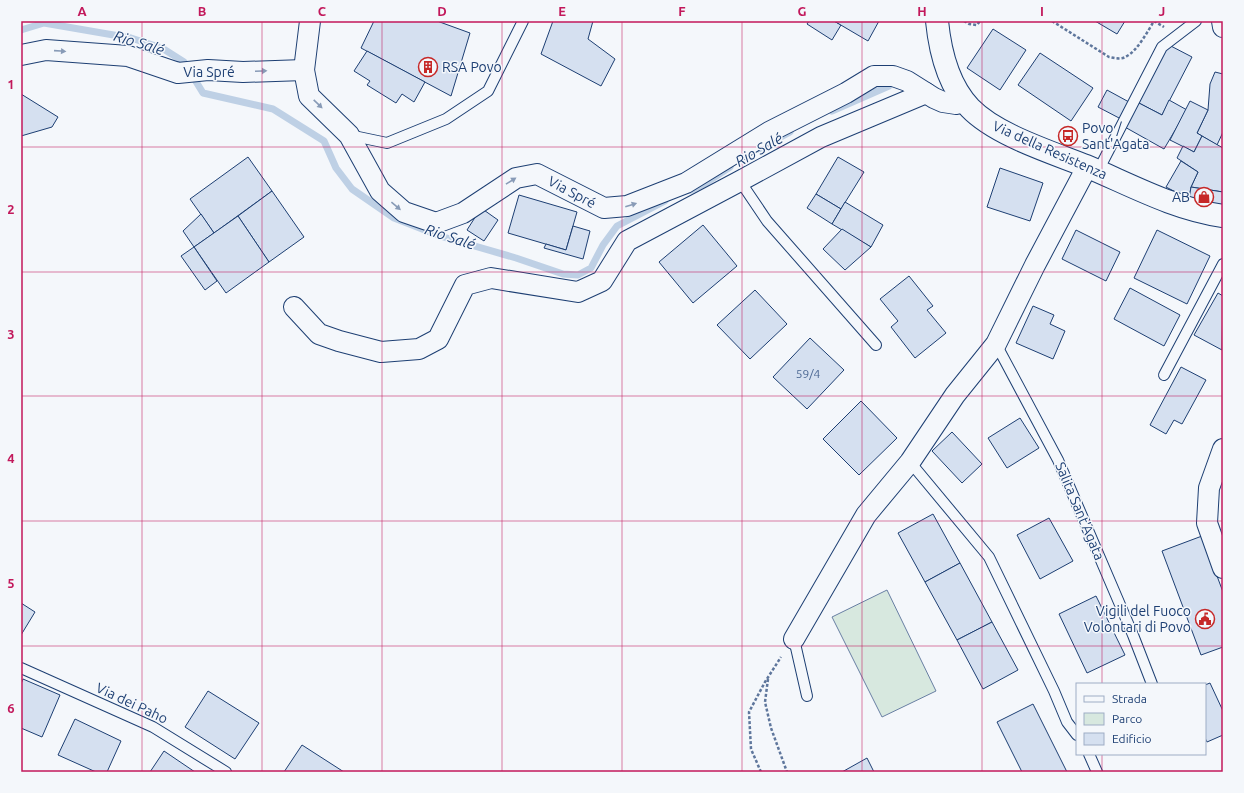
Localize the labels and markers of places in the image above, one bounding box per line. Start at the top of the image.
building icon: RSA Povo [417,56,439,78]
place label: RSA Povo [442,59,502,75]
place label: Povo / Sant'Agata [1082,120,1150,152]
bus stop icon: Povo / Sant'Agata [1057,125,1079,147]
shop icon: AB [1193,186,1215,208]
place label: AB [1172,189,1190,205]
place label: Vigili del Fuoco Volontari di Povo [1084,603,1191,635]
public building icon: Vigili del Fuoco Volontari di Povo [1194,608,1216,630]

